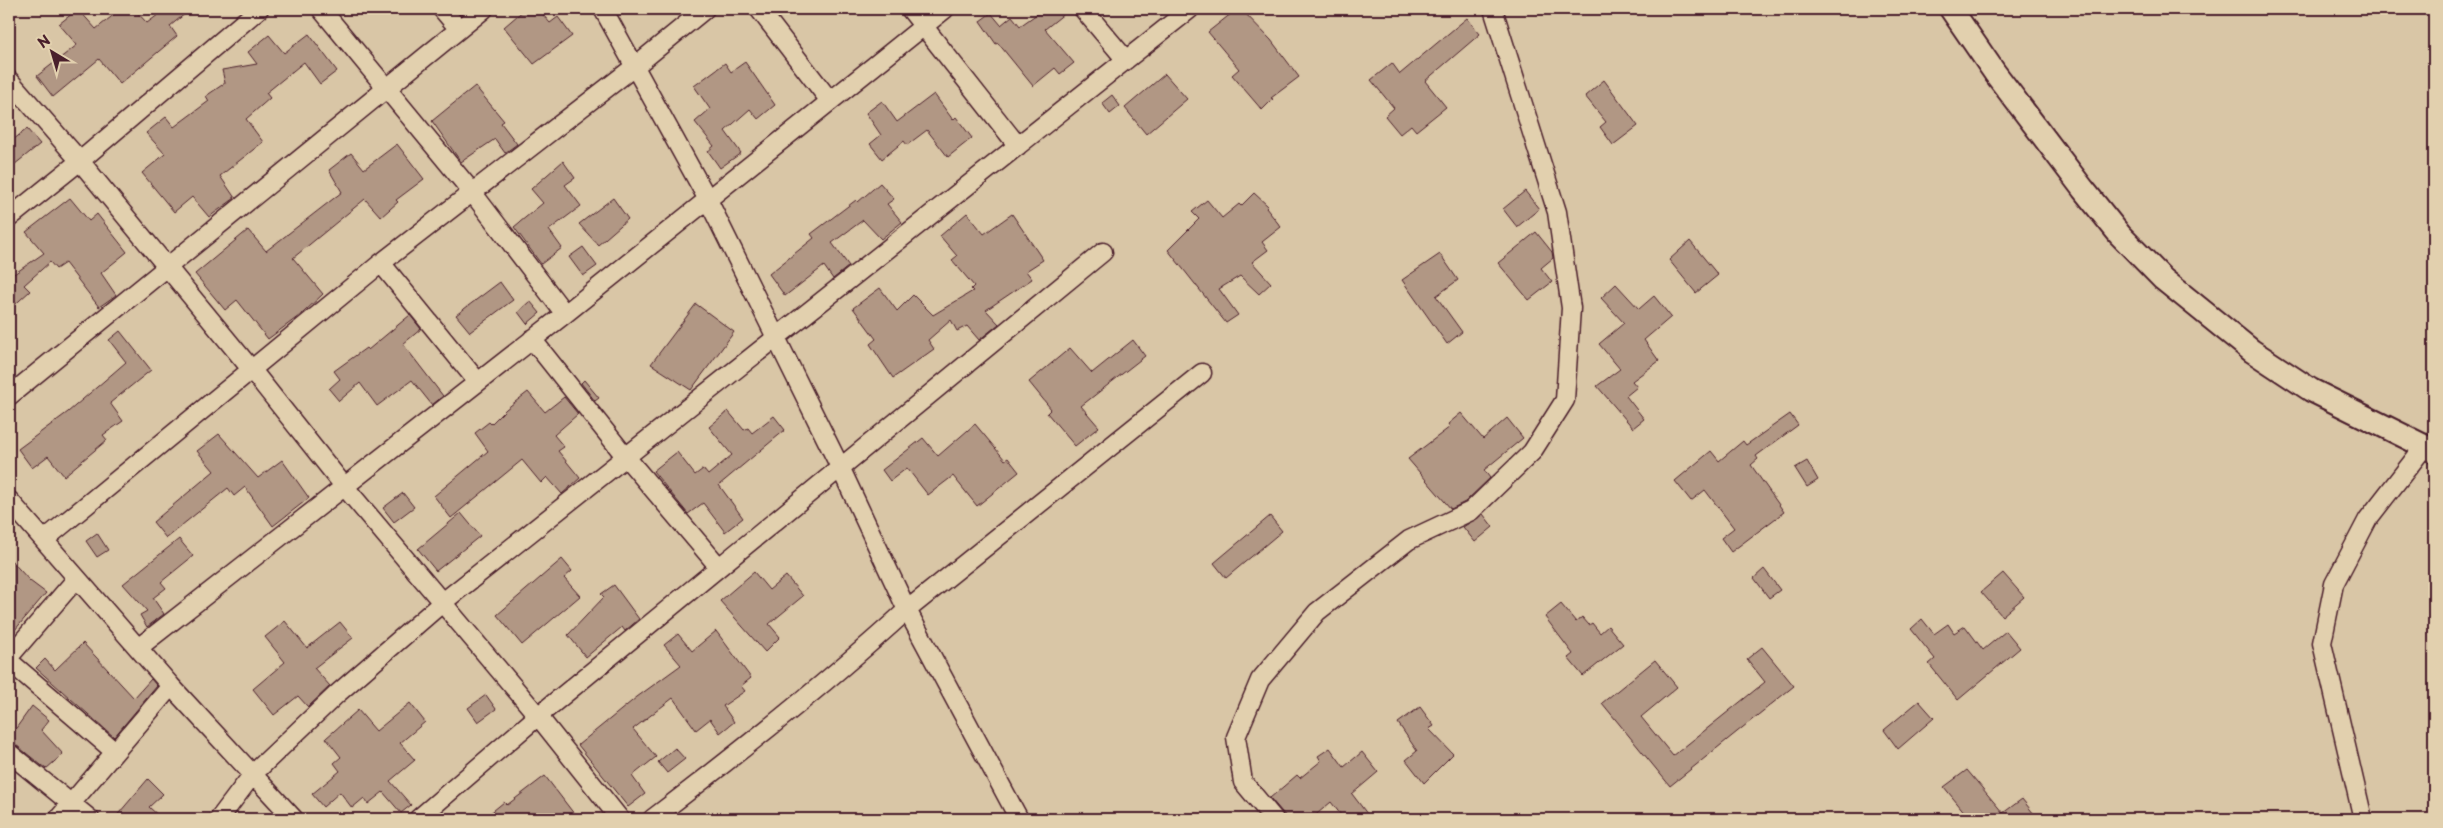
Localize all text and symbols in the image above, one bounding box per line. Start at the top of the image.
north arrow [28,28,78,78]
text: N [33,30,55,53]

